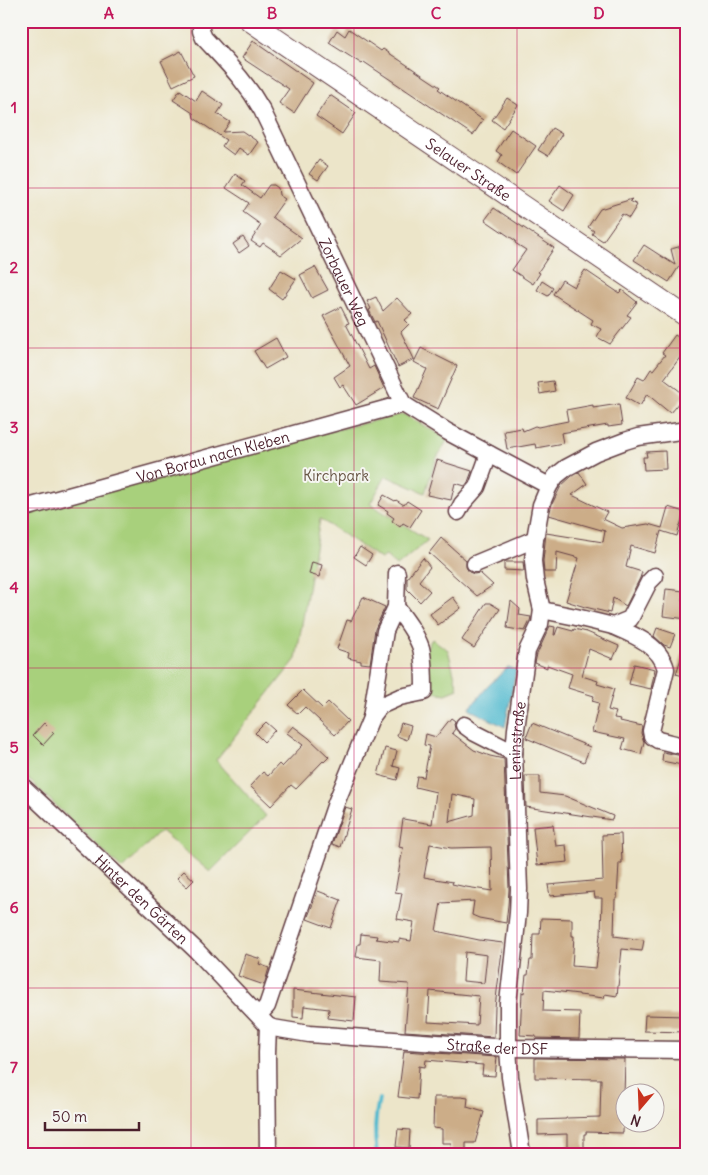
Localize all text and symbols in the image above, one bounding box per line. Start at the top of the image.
text: A [104,3,114,23]
text: B [267,3,278,23]
text: C [431,3,442,23]
text: D [593,3,605,23]
text: 1 [11,97,17,117]
street label: Selauer Straße [422,133,515,205]
street label: Zorbauer Weg [315,235,374,329]
text: 2 [10,257,19,277]
text: 3 [9,417,19,437]
street label: Von Borau nach Kleben [134,426,292,486]
park label: Kirchpark [303,466,369,485]
text: 4 [9,577,19,597]
street label: Leninstraße [504,700,529,781]
text: 5 [9,737,19,757]
street label: Hinter den Gärten [91,850,193,948]
text: 6 [9,897,19,917]
street label: Straße der DSF [446,1034,549,1058]
text: 7 [10,1057,18,1077]
north arrow [616,1082,666,1132]
scale bar [45,1100,139,1132]
text: 50 m [52,1107,87,1126]
text: N [628,1110,643,1130]

